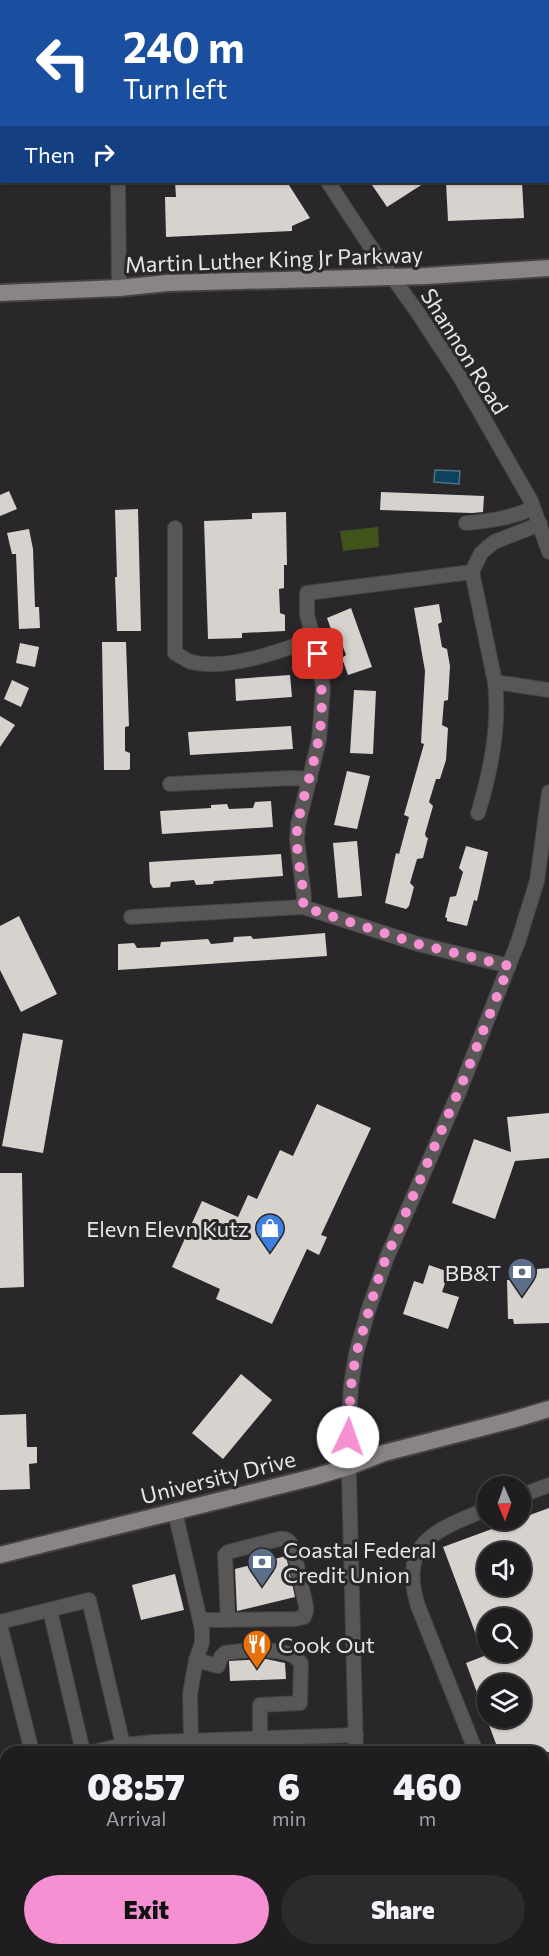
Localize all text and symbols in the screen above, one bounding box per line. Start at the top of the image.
text: 240 m [123,20,245,72]
icon: left [24,24,102,102]
text: Turn left [123,72,227,105]
icon: right [87,138,120,171]
text: Then [24,141,75,168]
street label: Martin Luther King Jr Parkway [124,240,424,278]
street label: Shannon Road [416,283,514,419]
pin [292,628,343,679]
icon: arrive [301,637,334,670]
shop icon: Elevn Elevn Kutz [254,1212,286,1254]
place label: Elevn Elevn Kutz [86,1215,249,1242]
bank icon: BB&T [506,1256,538,1298]
place label: BB&T [445,1259,501,1286]
position arrow [316,1405,380,1469]
street label: University Drive [138,1445,298,1509]
north arrow [477,1476,531,1530]
map controls [477,1476,531,1728]
place label: Coastal Federal Credit Union [283,1536,437,1588]
button: sound [477,1542,531,1596]
bank icon: Coastal Federal Credit Union [246,1546,278,1588]
button: search [477,1608,531,1662]
restaurant icon: Cook Out [241,1628,273,1670]
place label: Cook Out [278,1631,375,1658]
button: layers [477,1674,531,1728]
text: 08:57 [87,1763,185,1807]
text: 6 [278,1763,300,1807]
text: 460 [393,1763,462,1807]
text: Arrival [106,1806,166,1830]
text: min [272,1806,306,1830]
text: m [419,1806,436,1830]
button: Exit [24,1875,269,1944]
button: Share [281,1875,525,1944]

